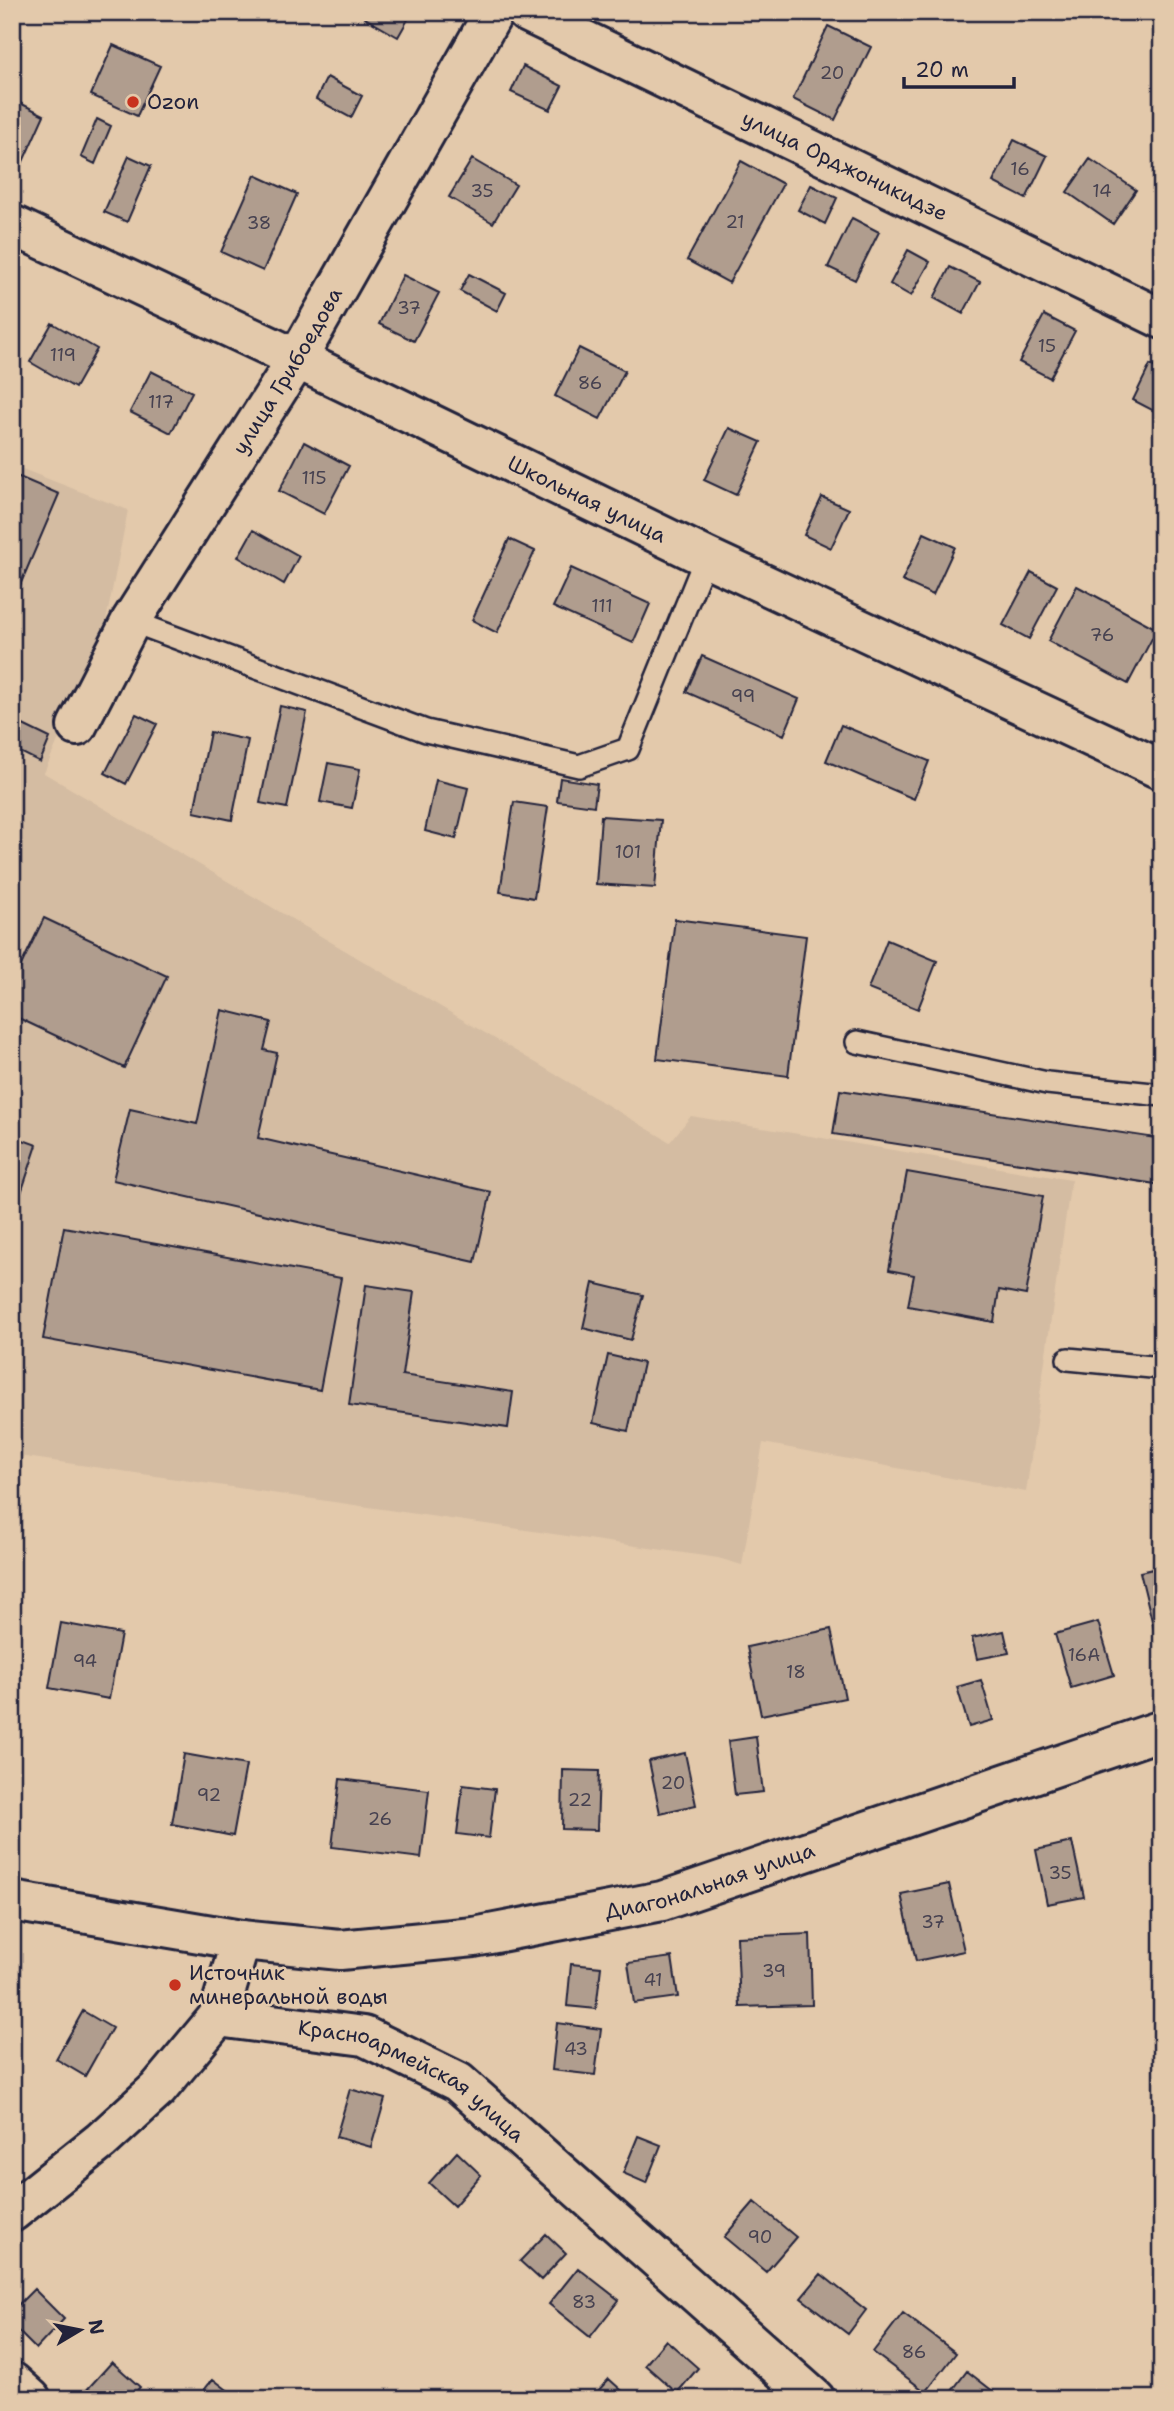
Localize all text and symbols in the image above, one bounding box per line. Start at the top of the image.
scale bar [904,46,1015,90]
text: 20 m [915,56,969,84]
house number: 20 [820,61,844,85]
place label: Ozon [147,88,199,116]
marker: Ozon [125,94,141,110]
street label: улица Орджоникидзе [737,104,952,227]
house number: 16 [1010,157,1030,181]
house number: 35 [470,179,494,203]
house number: 14 [1092,179,1112,203]
house number: 21 [725,210,745,234]
house number: 38 [247,211,271,235]
street label: улица Грибоедова [226,282,349,460]
house number: 37 [397,296,421,320]
house number: 15 [1038,334,1056,358]
house number: 119 [50,343,76,367]
house number: 86 [578,371,602,395]
house number: 117 [148,390,174,414]
street label: Школьная улица [503,449,671,550]
house number: 115 [301,466,327,490]
house number: 111 [591,594,613,618]
house number: 76 [1090,623,1114,647]
house number: 99 [731,684,755,708]
house number: 101 [615,840,641,864]
house number: 16А [1068,1643,1100,1667]
house number: 94 [73,1649,97,1673]
house number: 18 [786,1660,806,1684]
house number: 20 [661,1771,685,1795]
house number: 92 [197,1783,221,1807]
house number: 22 [568,1788,592,1812]
house number: 26 [368,1807,392,1831]
street label: Диагональная улица [602,1836,818,1926]
house number: 35 [1048,1861,1072,1885]
house number: 37 [921,1910,945,1934]
place label: Источник минеральной воды [189,1959,388,2011]
house number: 39 [762,1959,786,1983]
house number: 41 [643,1968,663,1992]
marker: Источник минеральной воды [167,1977,183,1993]
street label: Красноармейская улица [296,2014,530,2149]
house number: 43 [564,2037,588,2061]
house number: 90 [748,2225,772,2249]
house number: 83 [572,2290,596,2314]
north arrow [46,2296,116,2366]
text: N [83,2318,110,2337]
house number: 86 [902,2340,926,2364]

